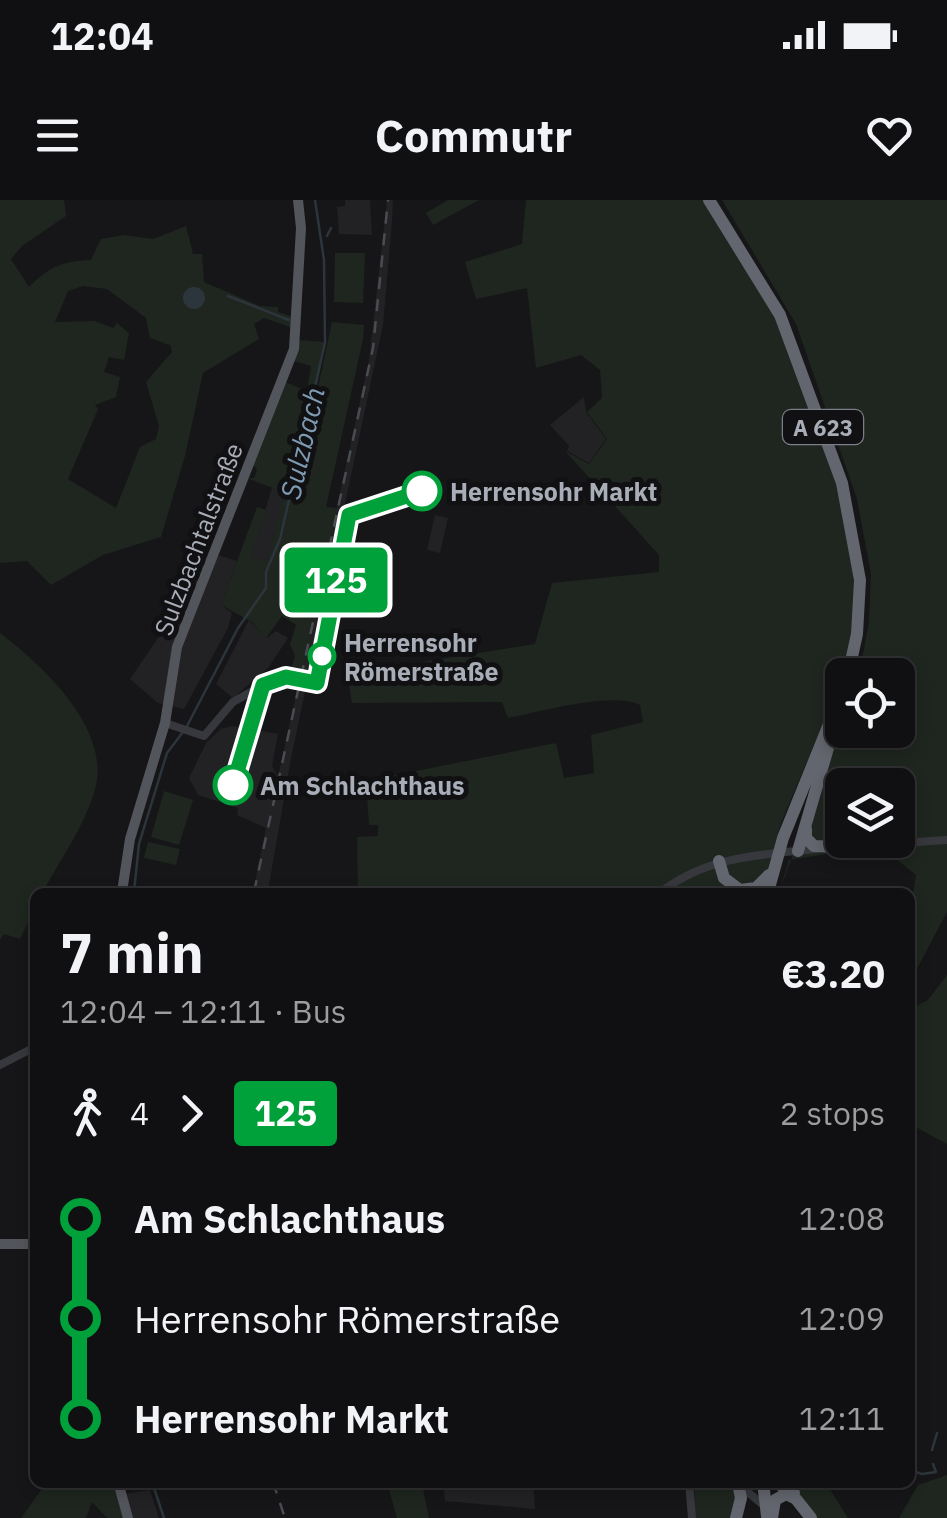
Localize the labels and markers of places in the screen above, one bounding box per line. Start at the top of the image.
marker: Herrensohr Markt [403,472,441,510]
place label: Herrensohr Markt [450,475,657,508]
place label: Herrensohr Römerstraße [344,626,499,688]
marker: Herrensohr Römerstraße [309,643,335,669]
marker: Am Schlachthaus [214,766,252,804]
place label: Am Schlachthaus [260,769,465,802]

